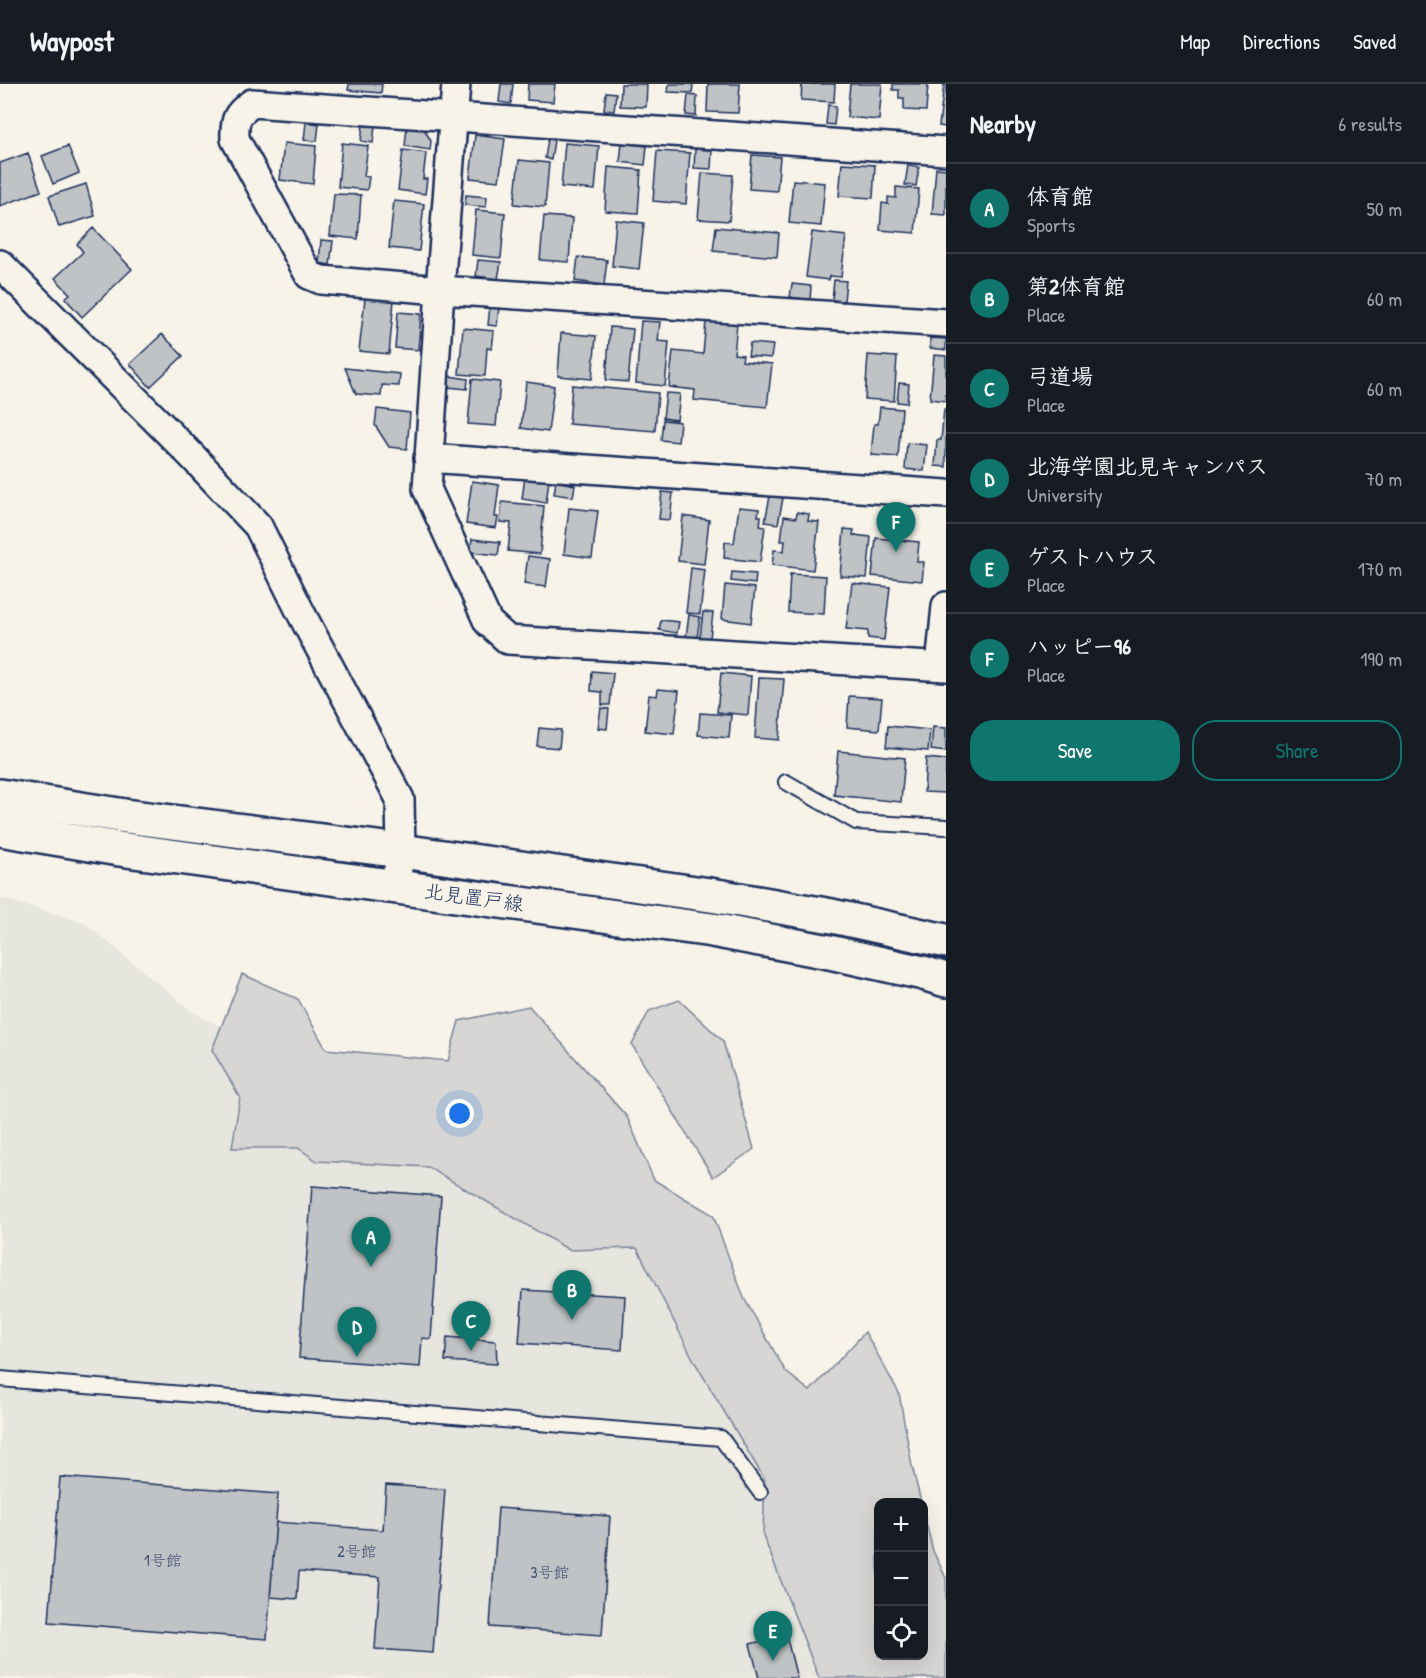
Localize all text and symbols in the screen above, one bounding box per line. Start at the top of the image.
text: Waypost [30,22,114,60]
text: Map [1180,27,1210,56]
text: Directions [1243,27,1320,56]
text: Saved [1353,27,1396,56]
text: Nearby [970,106,1036,141]
text: 6 results [1338,110,1402,137]
text: 体育館 [1027,181,1093,211]
text: A [985,195,994,222]
text: 50 m [1366,195,1402,222]
text: Sports [1027,211,1075,238]
text: 第2体育館 [1027,271,1125,301]
text: B [984,285,995,312]
text: 60 m [1367,285,1402,312]
text: Place [1027,301,1066,328]
text: 弓道場 [1027,361,1093,391]
text: C [984,375,995,402]
text: 60 m [1367,375,1402,402]
text: Place [1027,391,1066,418]
text: 北海学園北見キャンパス [1027,451,1268,481]
text: D [985,465,994,492]
text: 70 m [1365,465,1402,492]
text: University [1027,481,1103,508]
pin: F [876,502,916,552]
text: ゲストハウス [1027,541,1158,571]
text: E [985,555,994,582]
text: 170 m [1358,555,1402,582]
text: Place [1027,571,1066,598]
text: ハッピー96 [1027,631,1131,661]
text: F [986,645,993,672]
text: 190 m [1360,645,1402,672]
text: Place [1027,661,1066,688]
button: Save [970,720,1180,781]
button: Share [1192,720,1402,781]
street label: 北見置戸線 [423,877,525,917]
your location [445,1099,474,1128]
pin: A [352,1218,391,1267]
pin: B [552,1270,592,1320]
pin: C [452,1302,490,1351]
pin: D [338,1308,376,1357]
map controls [874,1498,928,1660]
button: + [874,1498,928,1552]
house number: 2号館 [337,1540,377,1562]
house number: 1号館 [144,1549,182,1571]
button: − [874,1552,928,1606]
house number: 3号館 [530,1561,570,1583]
button: locate [874,1606,928,1660]
pin: E [754,1612,792,1661]

